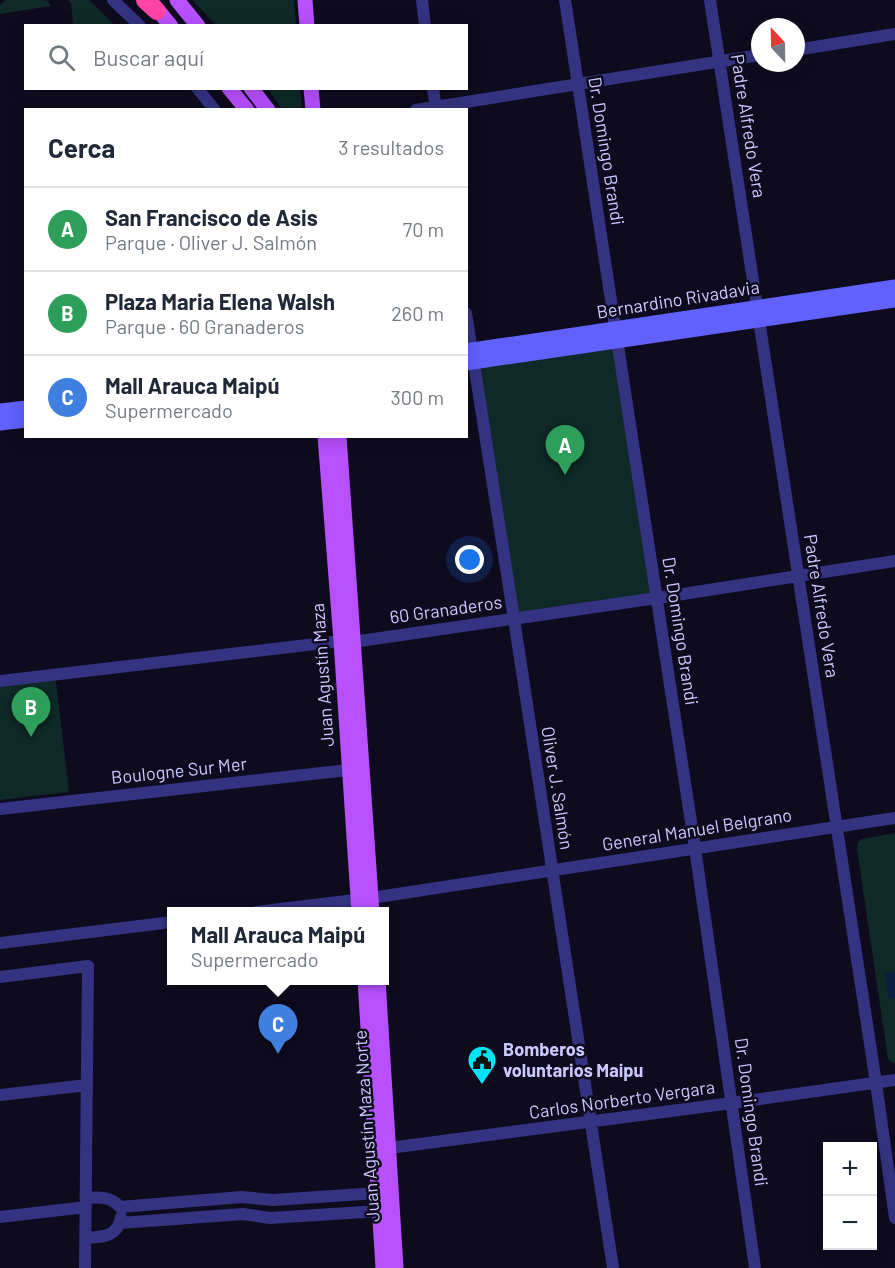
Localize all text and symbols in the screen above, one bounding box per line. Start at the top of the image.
north arrow [751,18,805,72]
search box [24,24,468,90]
icon: search [45,41,78,74]
text: Buscar aquí [93,44,204,70]
street label: Padre Alfredo Vera [727,52,771,199]
street label: Dr. Domingo Brandi [584,75,630,227]
text: Cerca [48,132,115,163]
text: 3 resultados [338,135,444,159]
text: San Francisco de Asis [105,204,318,230]
text: A [61,217,74,241]
text: 70 m [403,217,444,241]
text: Parque · Oliver J. Salmón [105,230,317,254]
street label: Bernardino Rivadavia [595,275,761,323]
text: Plaza Maria Elena Walsh [105,288,335,314]
text: B [61,301,74,325]
text: 260 m [391,301,444,325]
text: Parque · 60 Granaderos [105,314,304,338]
text: Mall Arauca Maipú [105,372,279,398]
text: C [61,385,74,409]
text: 300 m [391,385,444,409]
text: Supermercado [105,398,233,422]
pin: A [546,426,584,475]
street label: Padre Alfredo Vera [800,532,844,679]
your location [455,545,484,574]
street label: Dr. Domingo Brandi [658,555,704,707]
street label: 60 Granaderos [388,590,503,628]
street label: Juan Agustín Maza [306,603,338,748]
pin: B [12,688,51,737]
street label: Oliver J. Salmón [537,725,579,851]
street label: Boulogne Sur Mer [110,752,248,788]
street label: General Manuel Belgrano [600,803,793,855]
popup [167,907,389,985]
text: Mall Arauca Maipú [191,921,365,947]
text: Supermercado [191,947,319,971]
pin: C [258,1004,298,1054]
street label: Juan Agustín Maza Norte [348,1029,384,1223]
street label: Dr. Domingo Brandi [731,1036,773,1188]
place label: Bomberos voluntarios Maipu [503,1038,643,1081]
public building icon: Bomberos voluntarios Maipu [466,1044,498,1086]
street label: Carlos Norberto Vergara [528,1075,716,1123]
map controls [823,1142,877,1250]
button: + [823,1142,877,1196]
button: − [823,1196,877,1250]

